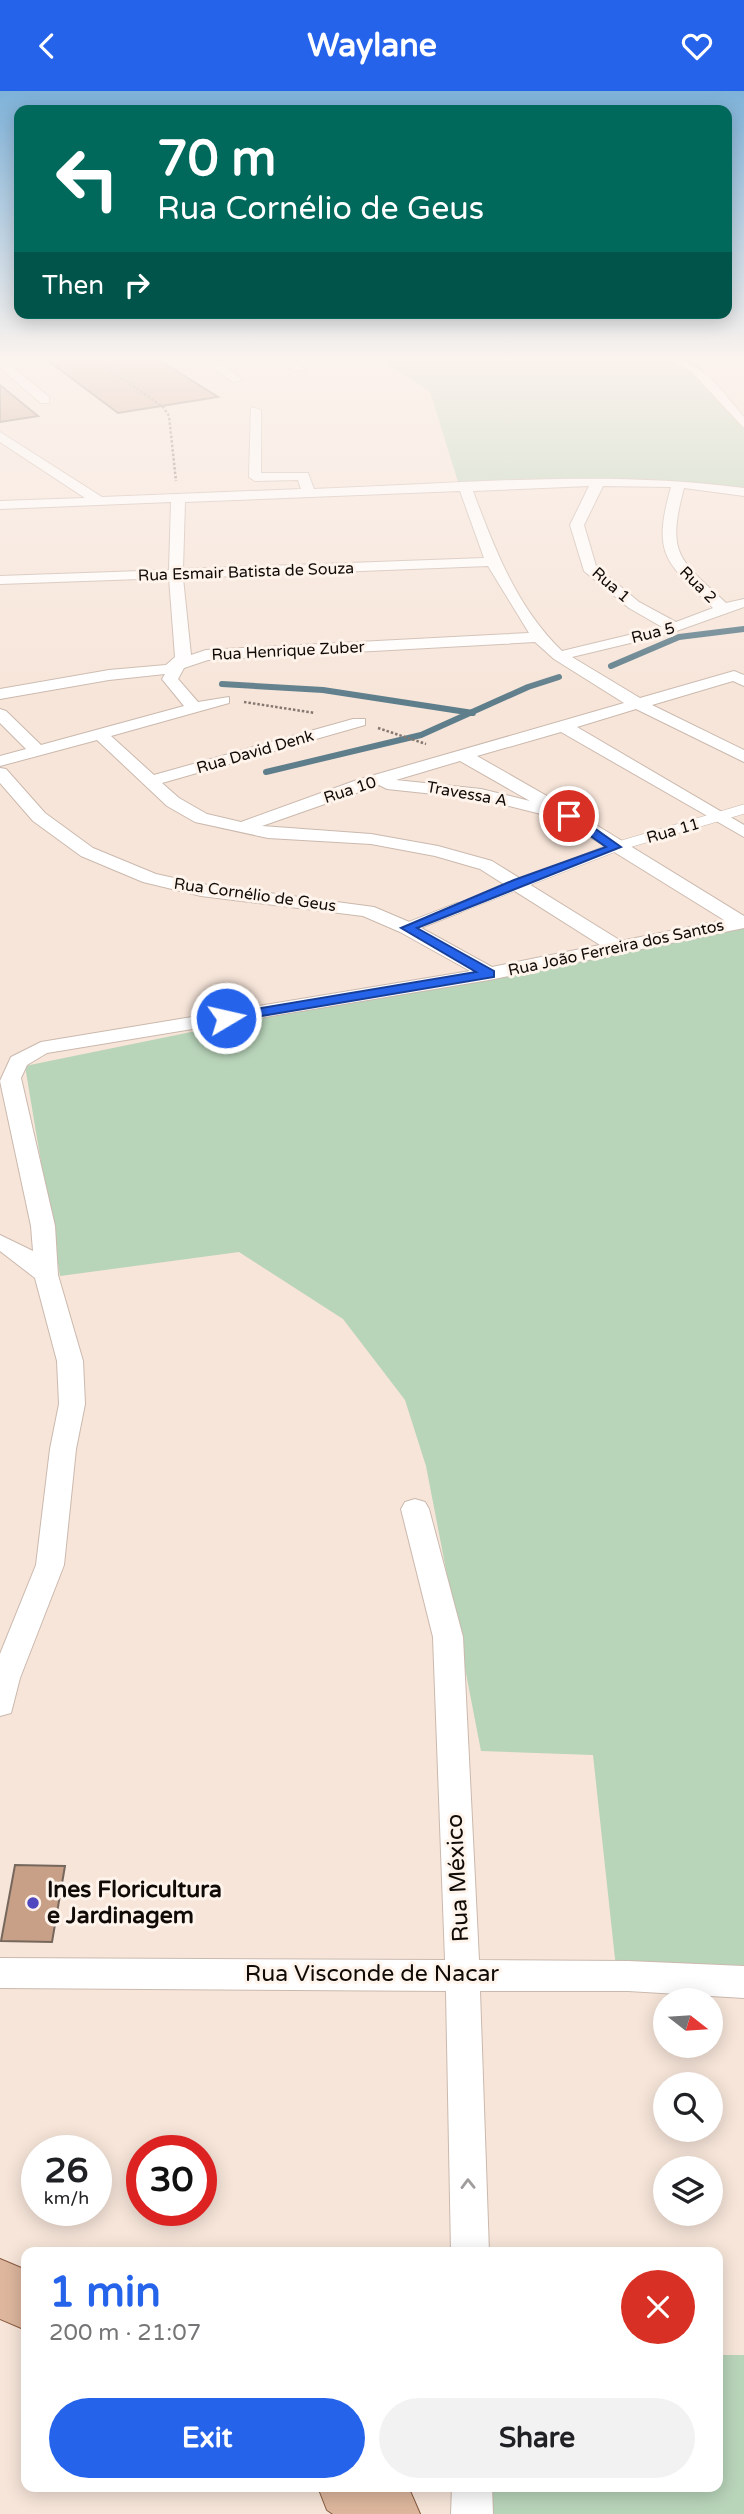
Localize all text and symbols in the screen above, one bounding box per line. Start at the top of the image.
icon: back [28,27,66,65]
text: Waylane [307,27,437,65]
icon: heart [678,27,716,65]
text: 70 m [157,130,276,189]
icon: left [42,133,133,224]
text: Rua Cornélio de Geus [157,190,484,228]
icon: right [118,266,156,304]
text: Then [42,270,104,301]
street label: Rua Esmair Batista de Souza [137,558,355,586]
street label: Rua 2 [675,562,721,608]
street label: Rua 1 [588,563,634,607]
street label: Rua 5 [629,618,677,648]
street label: Rua Henrique Zuber [211,637,366,665]
street label: Rua David Denk [194,726,316,778]
street label: Rua 10 [321,772,379,808]
street label: Travessa A [425,777,509,811]
pin [539,786,599,846]
icon: arrive [550,797,588,835]
street label: Rua 11 [644,814,702,848]
street label: Rua Cornélio de Geus [173,874,337,916]
street label: Rua João Ferreira dos Santos [506,915,726,981]
position arrow [189,981,263,1055]
street label: Rua México [441,1813,475,1943]
place label: Ines Floricultura e Jardinagem [47,1876,222,1930]
marker: Ines Floricultura e Jardinagem [25,1895,41,1911]
street label: Rua Visconde de Nacar [245,1960,499,1988]
north arrow [653,1988,723,2058]
map controls [653,1988,723,2226]
button: search [653,2072,723,2142]
speed limit sign: 30 [126,2135,217,2226]
text: 26 [45,2150,88,2192]
button: layers [653,2156,723,2226]
one-way arrow [461,2178,476,2189]
text: km/h [44,2187,89,2209]
text: 1 min [49,2267,161,2318]
button: close [621,2270,695,2344]
text: 200 m · 21:07 [49,2319,201,2347]
button: Exit [49,2398,365,2478]
button: Share [379,2398,695,2478]

